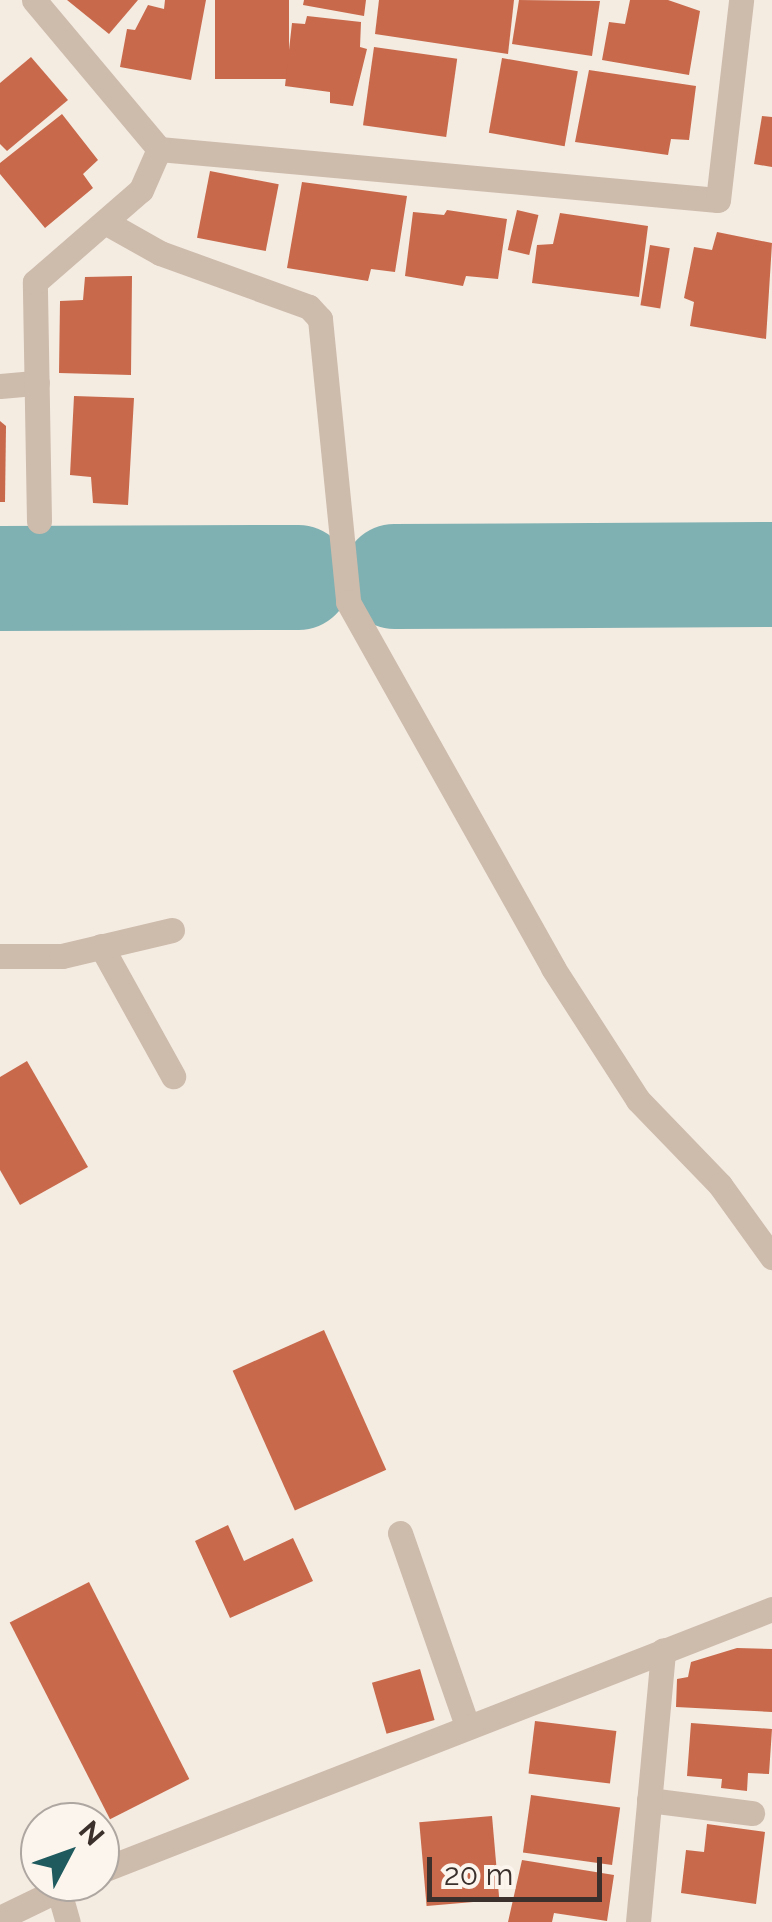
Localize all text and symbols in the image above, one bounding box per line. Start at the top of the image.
north arrow [20,1802,120,1902]
text: N [72,1814,111,1852]
scale bar [432,1837,607,1899]
text: 20 m [444,1857,513,1892]

